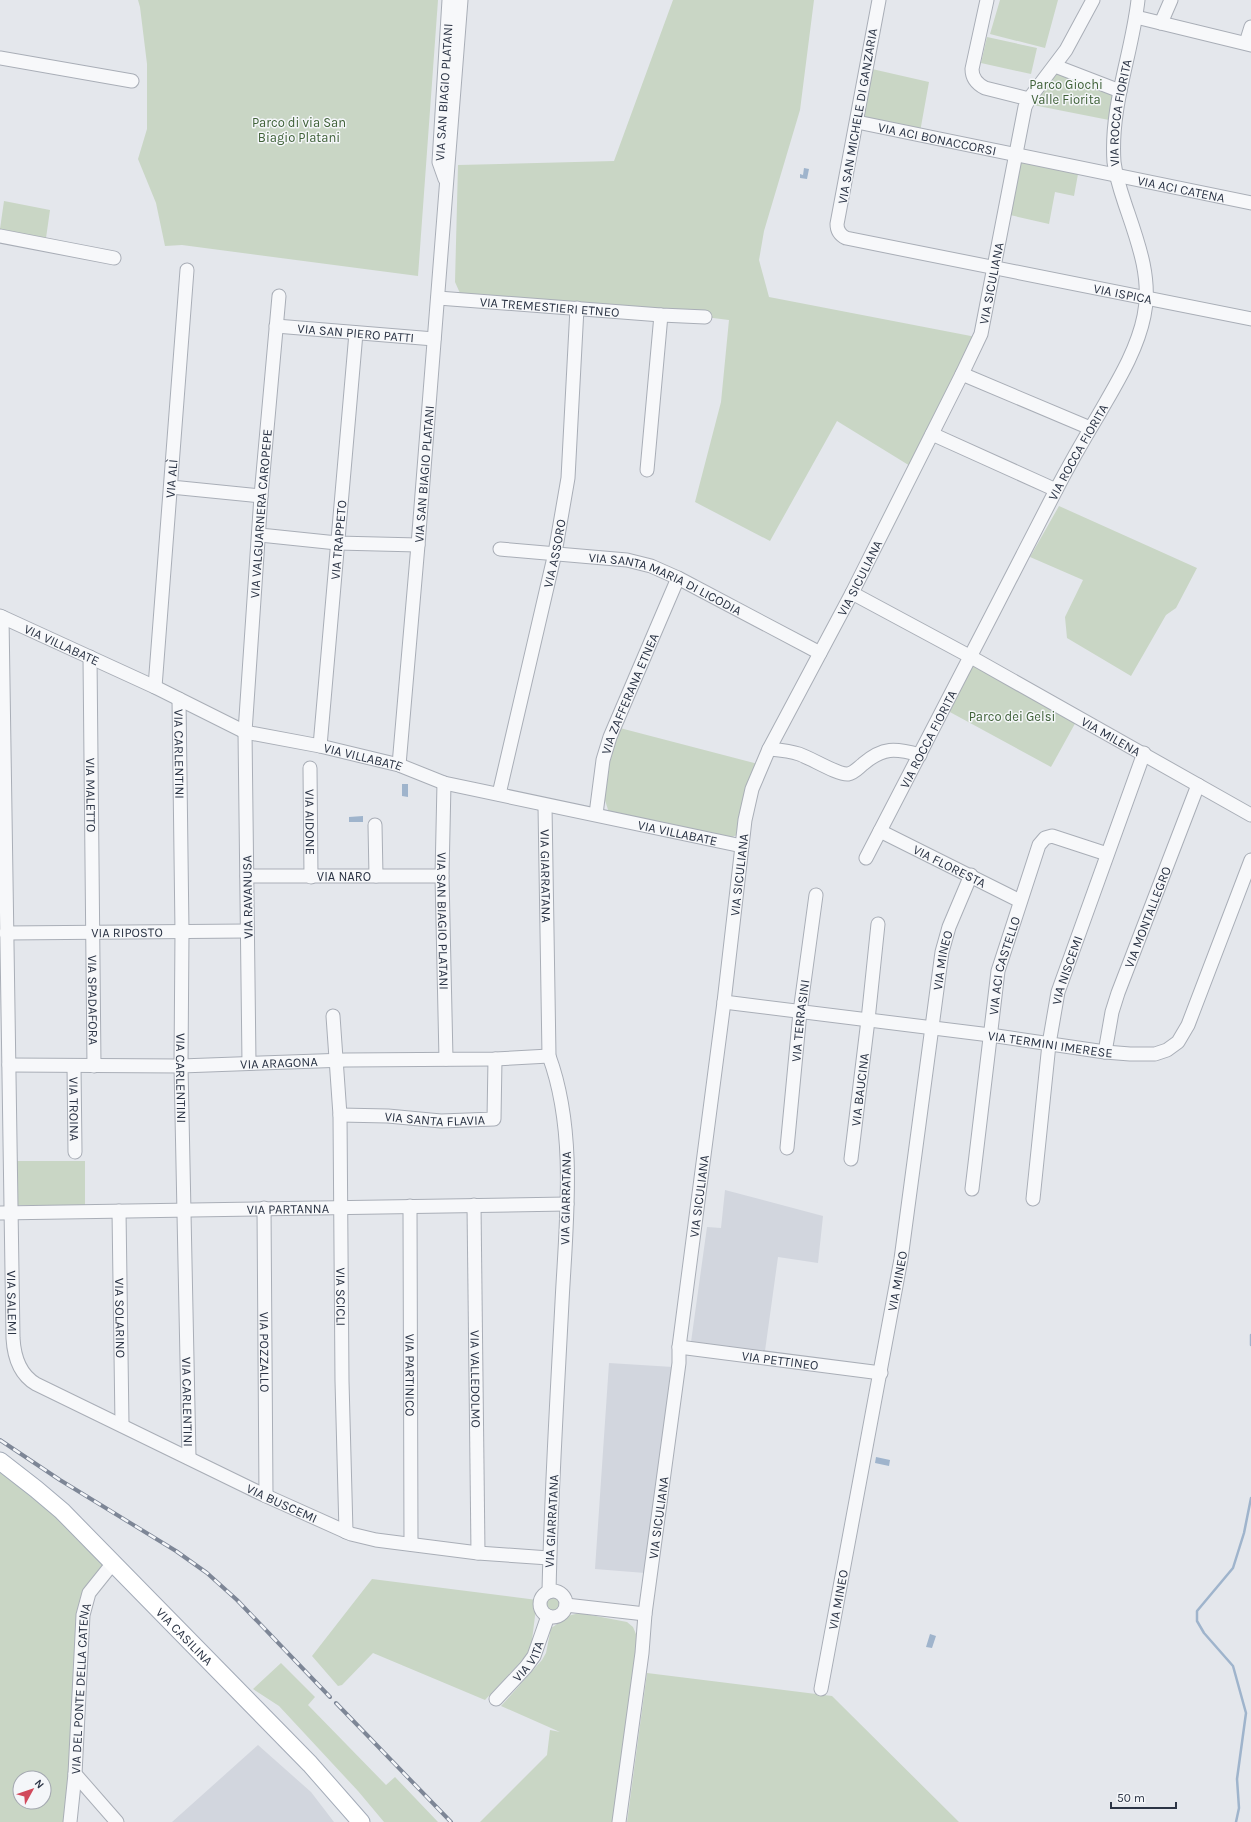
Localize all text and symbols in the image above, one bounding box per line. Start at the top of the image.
street label: VIA SAN BIAGIO PLATANI [432,23,456,161]
street label: VIA SAN MICHELE DI GANZARIA [835,27,880,205]
street label: VIA ROCCA FIORITA [1106,57,1135,167]
park label: Parco Giochi Valle Fiorita [1029,77,1103,107]
park label: Parco di via San Biagio Platani [252,115,346,145]
street label: VIA ACI BONACCORSI [877,120,998,158]
street label: VIA ACI CATENA [1136,173,1227,206]
street label: VIA SICULIANA [976,241,1007,326]
street label: VIA ISPICA [1092,281,1154,307]
street label: VIA TREMESTIERI ETNEO [479,294,620,320]
street label: VIA SAN PIERO PATTI [297,321,414,345]
street label: VIA ROCCA FIORITA [1045,401,1111,503]
street label: VIA SAN BIAGIO PLATANI [411,405,437,543]
street label: VIA VALGUARNERA CAROPEPE [247,428,275,599]
street label: VIA ALÌ [163,458,180,499]
street label: VIA TRAPPETO [328,499,349,580]
street label: VIA ASSORO [540,518,569,589]
street label: VIA SICULIANA [834,537,886,618]
street label: VIA SANTA MARIA DI LICODIA [588,550,745,619]
street label: VIA VILLABATE [22,621,102,668]
street label: VIA ZAFFERANA ETNEA [598,630,662,756]
street label: VIA ROCCA FIORITA [897,687,960,791]
street label: VIA CARLENTINI [171,709,187,799]
park label: Parco dei Gelsi [969,709,1055,724]
street label: VIA MILENA [1078,714,1144,759]
street label: VIA VILLABATE [322,740,405,774]
street label: VIA MALETTO [83,758,99,832]
street label: VIA AIDONE [302,789,318,855]
street label: VIA VILLABATE [636,817,719,849]
street label: VIA GIARRATANA [537,829,554,923]
street label: VIA SICULIANA [727,832,751,917]
street label: VIA FLORESTA [911,842,989,891]
street label: VIA SAN BIAGIO PLATANI [434,852,451,990]
street label: VIA RAVANUSA [239,855,256,939]
street label: VIA MONTALLEGRO [1121,864,1174,970]
street label: VIA NARO [317,869,371,884]
street label: VIA ACI CASTELLO [986,914,1023,1016]
street label: VIA RIPOSTO [91,925,163,940]
street label: VIA MINEO [930,929,956,991]
street label: VIA NISCEMI [1049,934,1086,1006]
street label: VIA SPADAFORA [85,955,101,1046]
street label: VIA TERRASINI [788,979,812,1063]
street label: VIA TERMINI IMERESE [987,1028,1113,1061]
street label: VIA CARLENTINI [173,1033,189,1123]
street label: VIA BAUCINA [848,1052,872,1127]
street label: VIA ARAGONA [240,1054,319,1072]
street label: VIA TROINA [66,1077,82,1142]
street label: VIA SANTA FLAVIA [384,1109,486,1129]
street label: VIA GIARRATANA [557,1151,574,1245]
street label: VIA SICULIANA [686,1154,712,1238]
street label: VIA PARTANNA [247,1201,330,1217]
street label: VIA MINEO [884,1250,910,1312]
street label: VIA SCICLI [333,1267,349,1326]
street label: VIA SALEMI [4,1270,20,1335]
street label: VIA SOLARINO [112,1278,128,1358]
street label: VIA POZZALLO [257,1312,272,1392]
street label: VIA VALLEDOLMO [467,1330,484,1428]
street label: VIA PARTINICO [402,1334,418,1416]
street label: VIA PETTINEO [741,1348,819,1373]
street label: VIA CARLENTINI [179,1357,196,1447]
street label: VIA GIARRATANA [542,1473,561,1568]
street label: VIA SICULIANA [646,1475,672,1560]
street label: VIA BUSCEMI [244,1481,319,1526]
street label: VIA MINEO [825,1568,851,1631]
street label: VIA DEL PONTE DELLA CATENA [68,1601,94,1775]
street label: VIA CASILINA [153,1605,216,1669]
street label: VIA VITA [509,1639,547,1685]
north arrow [12,1770,52,1810]
text: N [32,1777,47,1791]
scale bar [1111,1784,1176,1810]
text: 50 m [1117,1791,1145,1805]

